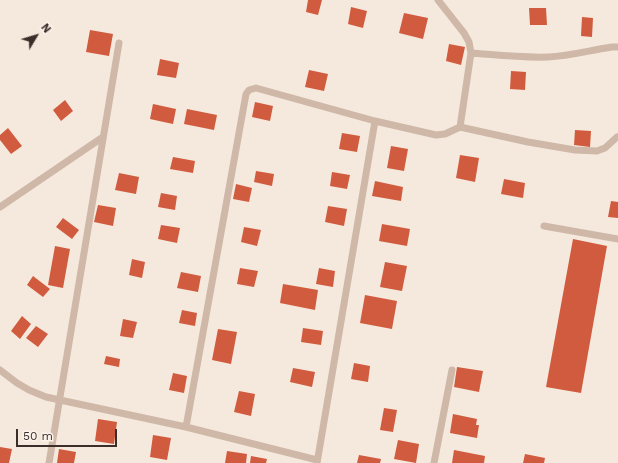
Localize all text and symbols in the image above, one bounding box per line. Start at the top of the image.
north arrow [16,16,56,56]
text: N [38,21,53,36]
scale bar [18,421,119,447]
text: 50 m [23,429,53,443]

